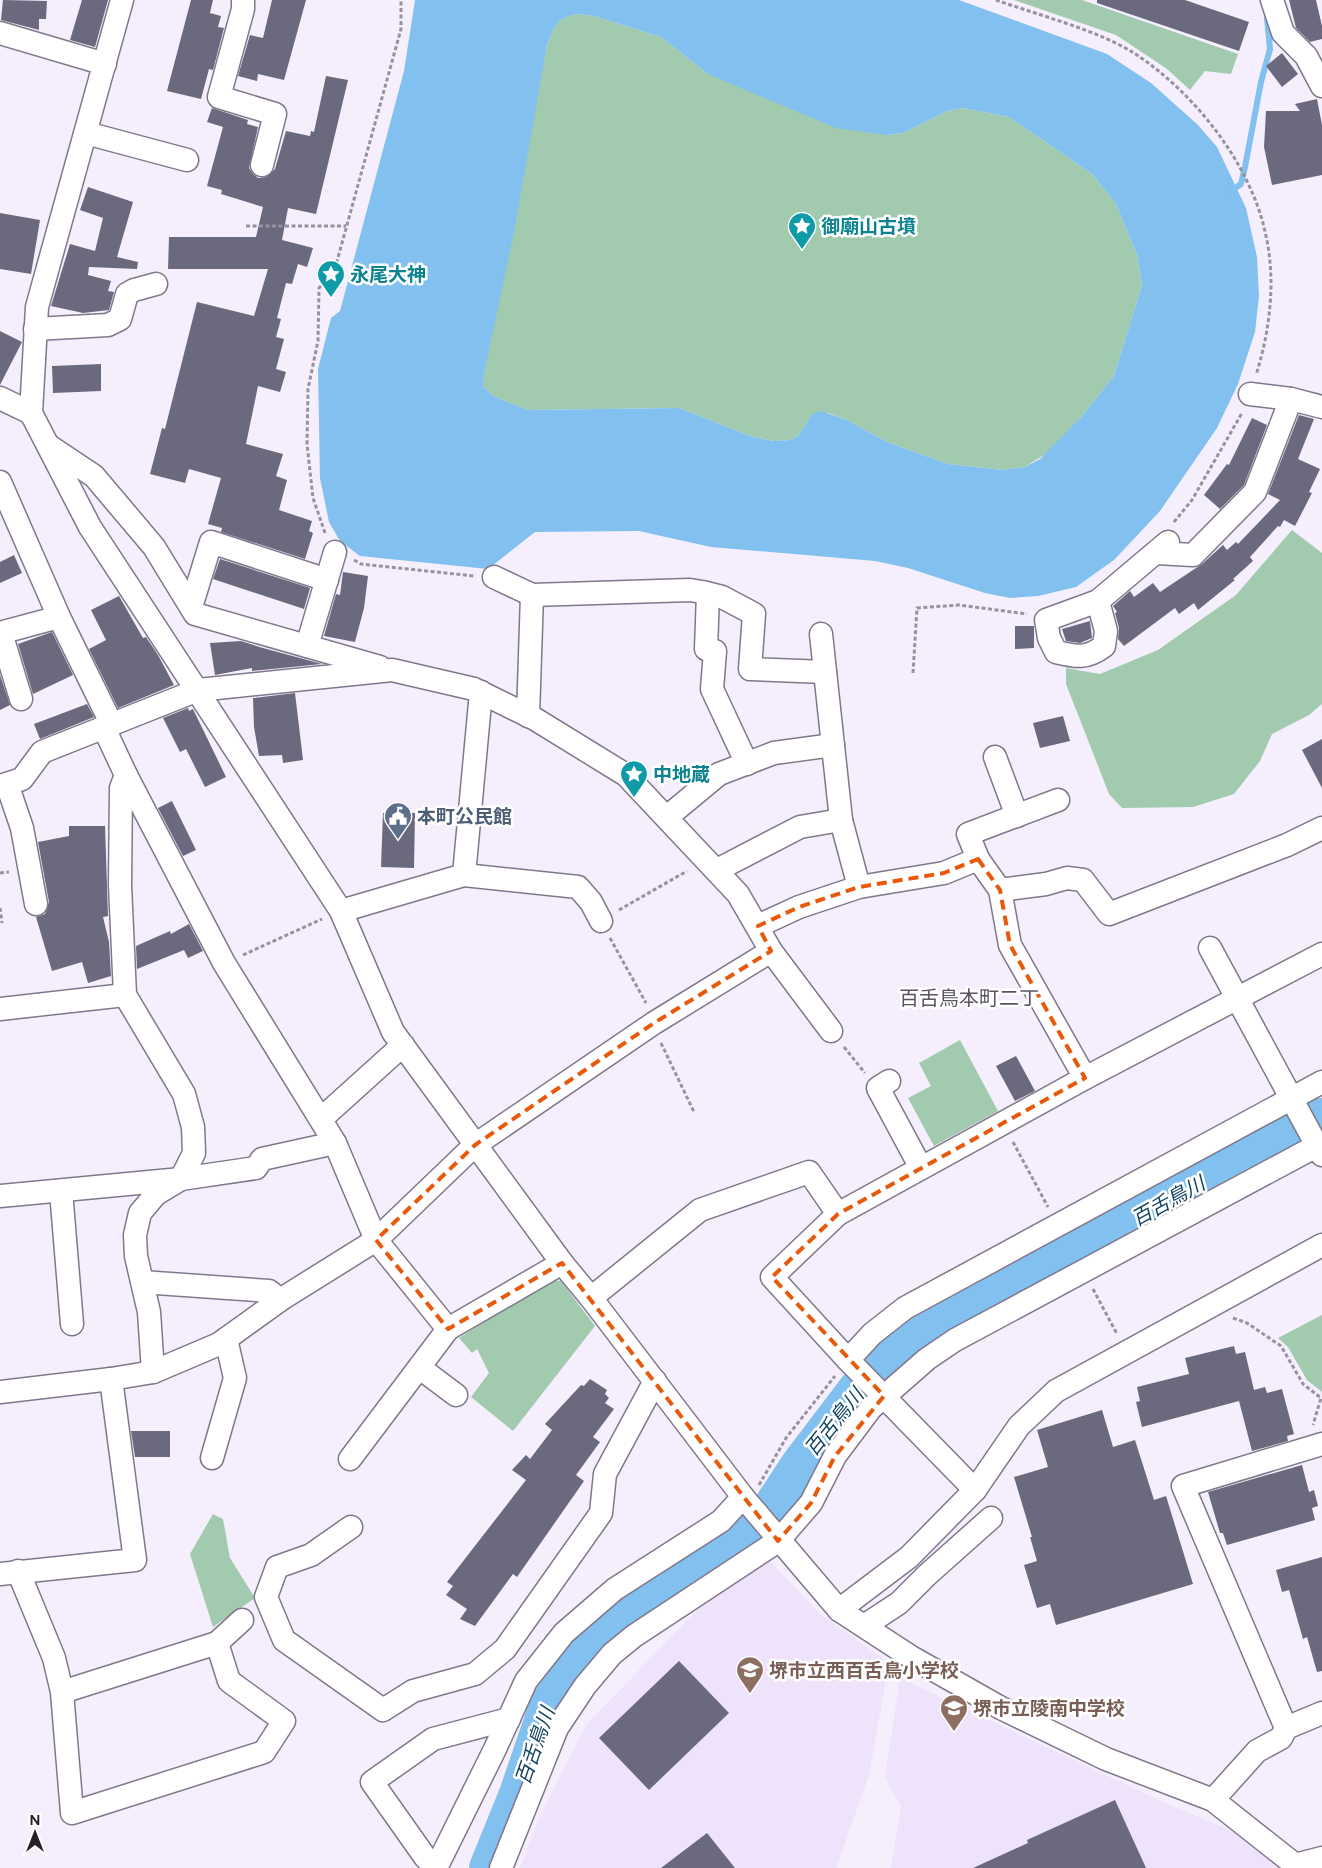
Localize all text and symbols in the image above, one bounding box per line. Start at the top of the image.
place icon: 御廟山古墳 [787,211,817,250]
place label: 御廟山古墳 [821,215,916,238]
place icon: 永尾大神 [316,259,346,298]
place label: 永尾大神 [350,263,426,286]
place icon: 中地蔵 [619,759,649,798]
place label: 中地蔵 [653,763,710,786]
public building icon: 本町公民館 [383,801,413,840]
place label: 本町公民館 [417,805,512,828]
district label: 百舌鳥本町二丁 [899,986,1039,1010]
water label: 百舌鳥川 [1127,1170,1211,1231]
water label: 百舌鳥川 [800,1382,870,1461]
school or university icon: 堺市立西百舌鳥小学校 [735,1655,765,1694]
place label: 堺市立西百舌鳥小学校 [769,1659,959,1682]
school or university icon: 堺市立陵南中学校 [939,1693,969,1732]
place label: 堺市立陵南中学校 [973,1697,1125,1720]
water label: 百舌鳥川 [511,1702,560,1788]
north arrow [10,1808,60,1858]
text: N [30,1812,40,1829]

